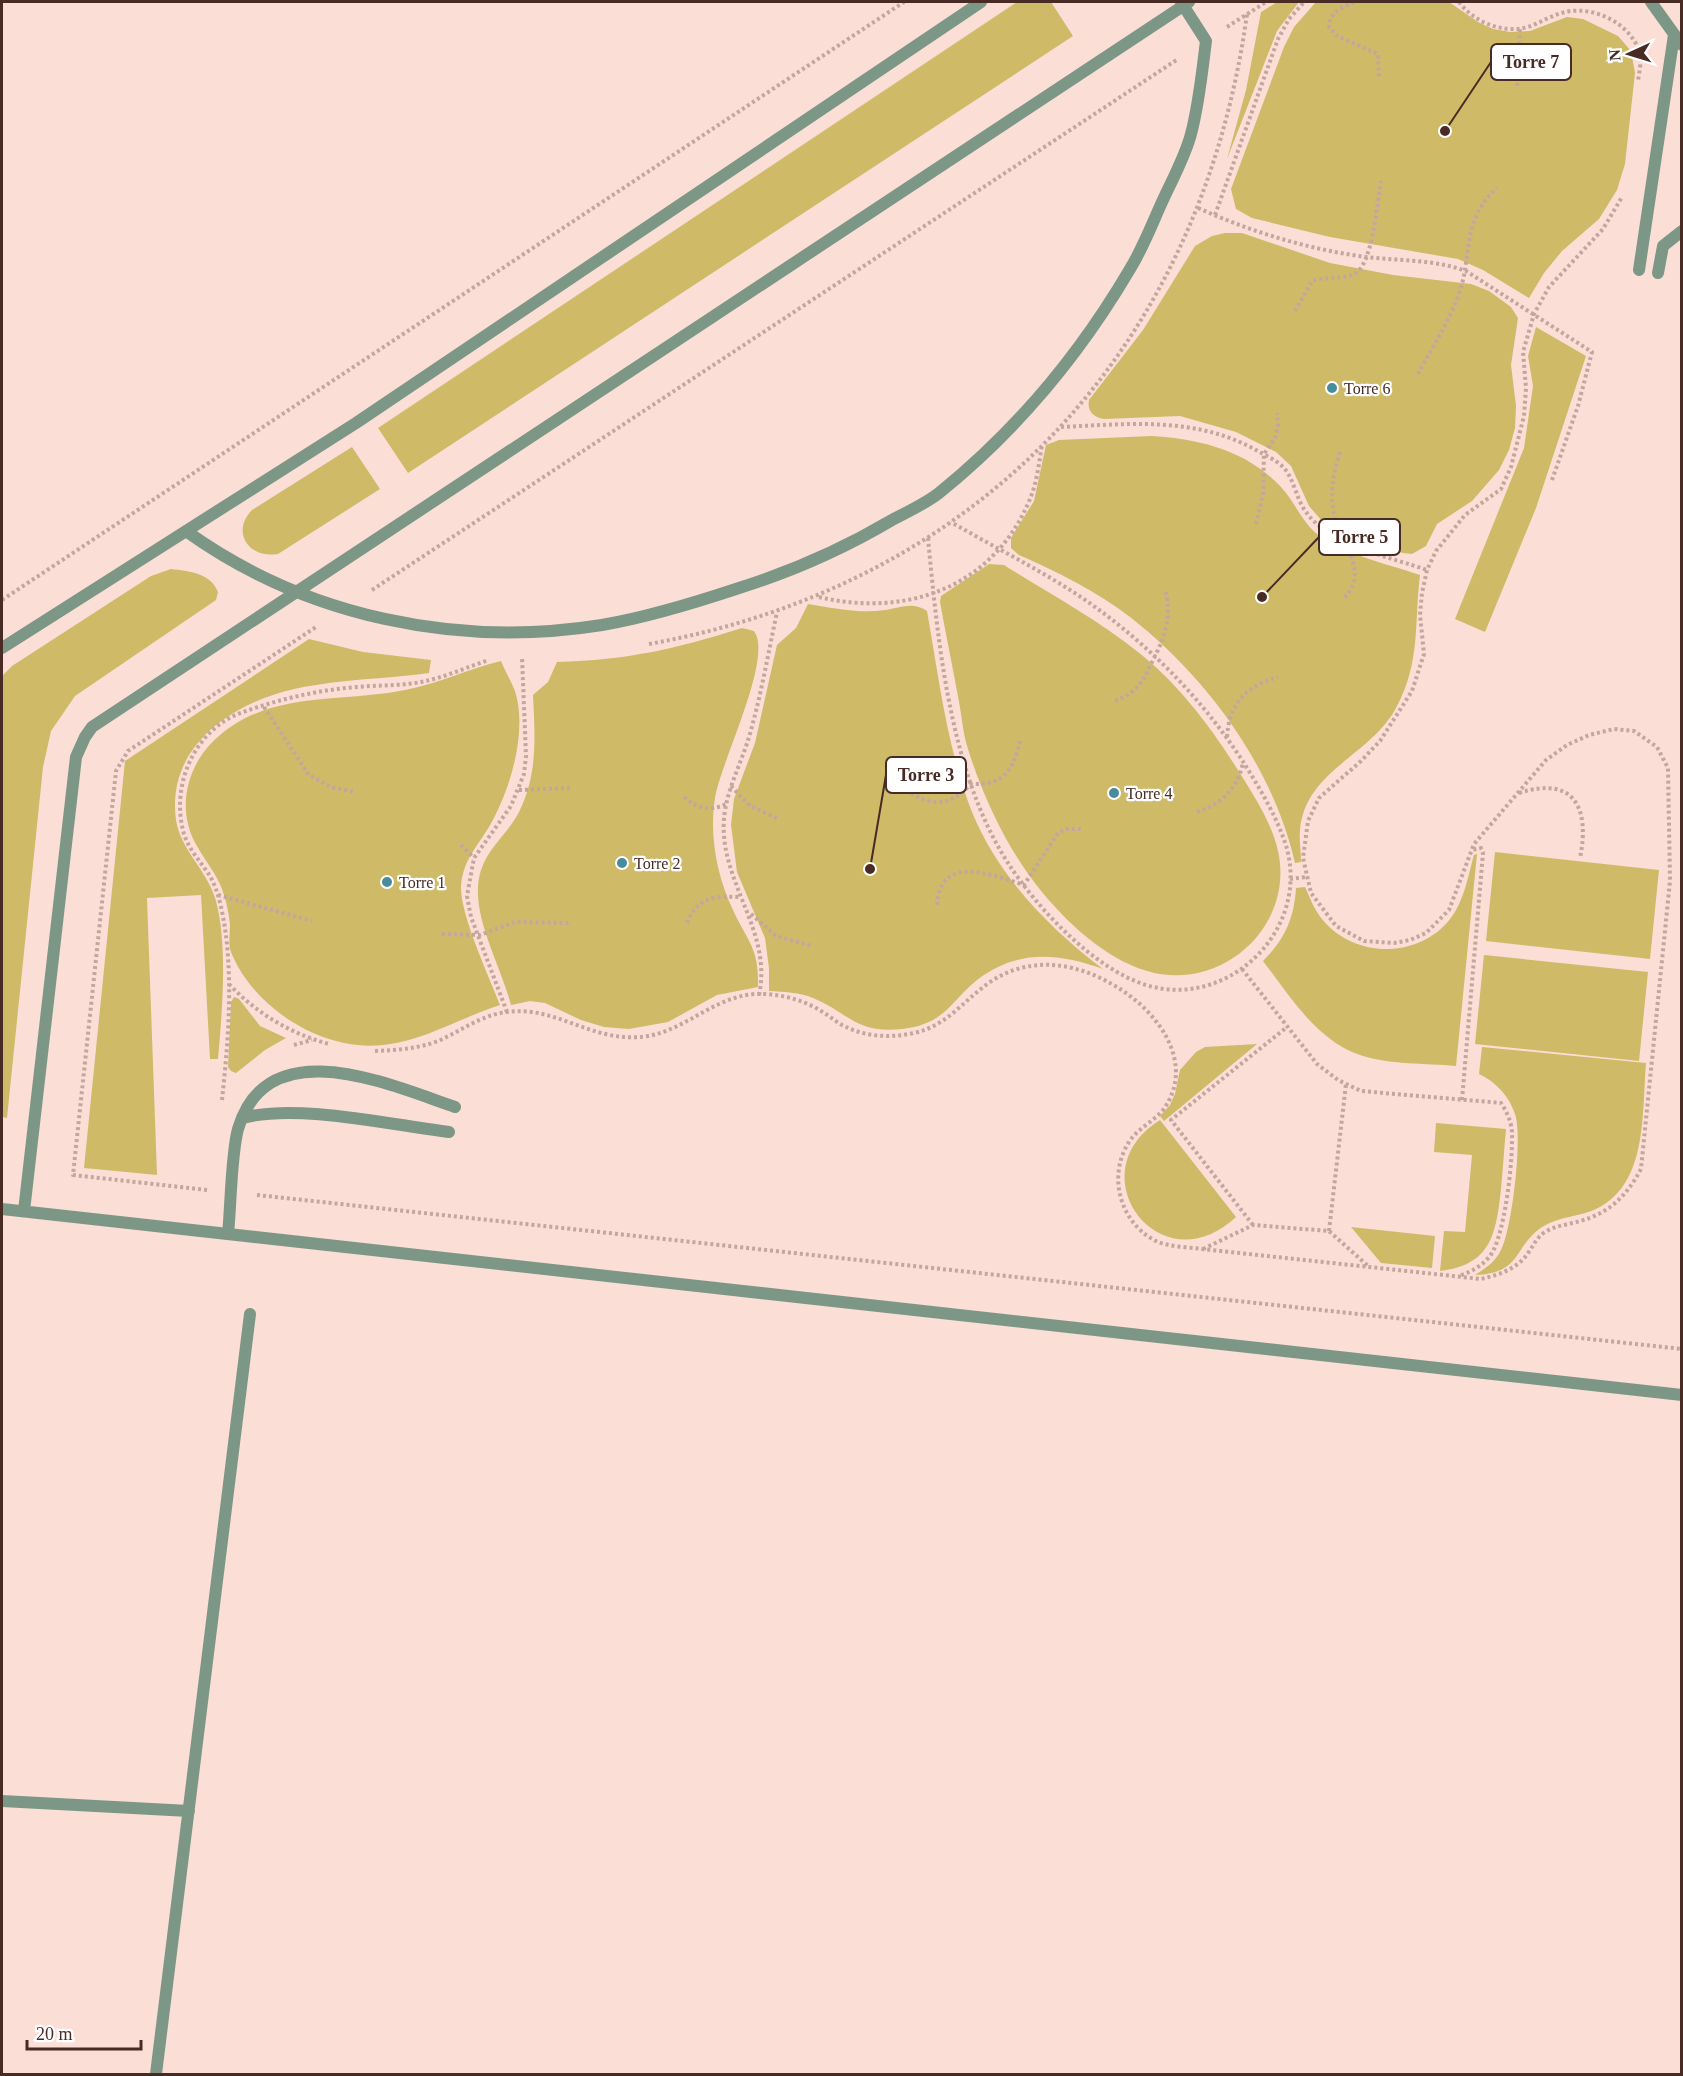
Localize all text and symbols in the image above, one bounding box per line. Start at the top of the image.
north arrow [1599,24,1659,84]
callout: Torre 7 [1491,44,1571,80]
text: N [1606,48,1623,61]
text: Torre 7 [1503,52,1559,72]
place label: Torre 6 [1344,380,1390,397]
marker: Torre 6 [1325,381,1339,395]
callout: Torre 5 [1319,519,1400,555]
text: Torre 5 [1332,527,1388,547]
callout: Torre 3 [886,757,966,793]
text: Torre 3 [898,765,954,785]
place label: Torre 4 [1126,785,1172,802]
marker: Torre 4 [1107,786,1121,800]
place label: Torre 2 [634,855,680,872]
marker: Torre 2 [615,856,629,870]
place label: Torre 1 [399,874,445,891]
marker: Torre 1 [380,875,394,889]
scale bar [27,2013,141,2051]
text: 20 m [36,2024,73,2044]

